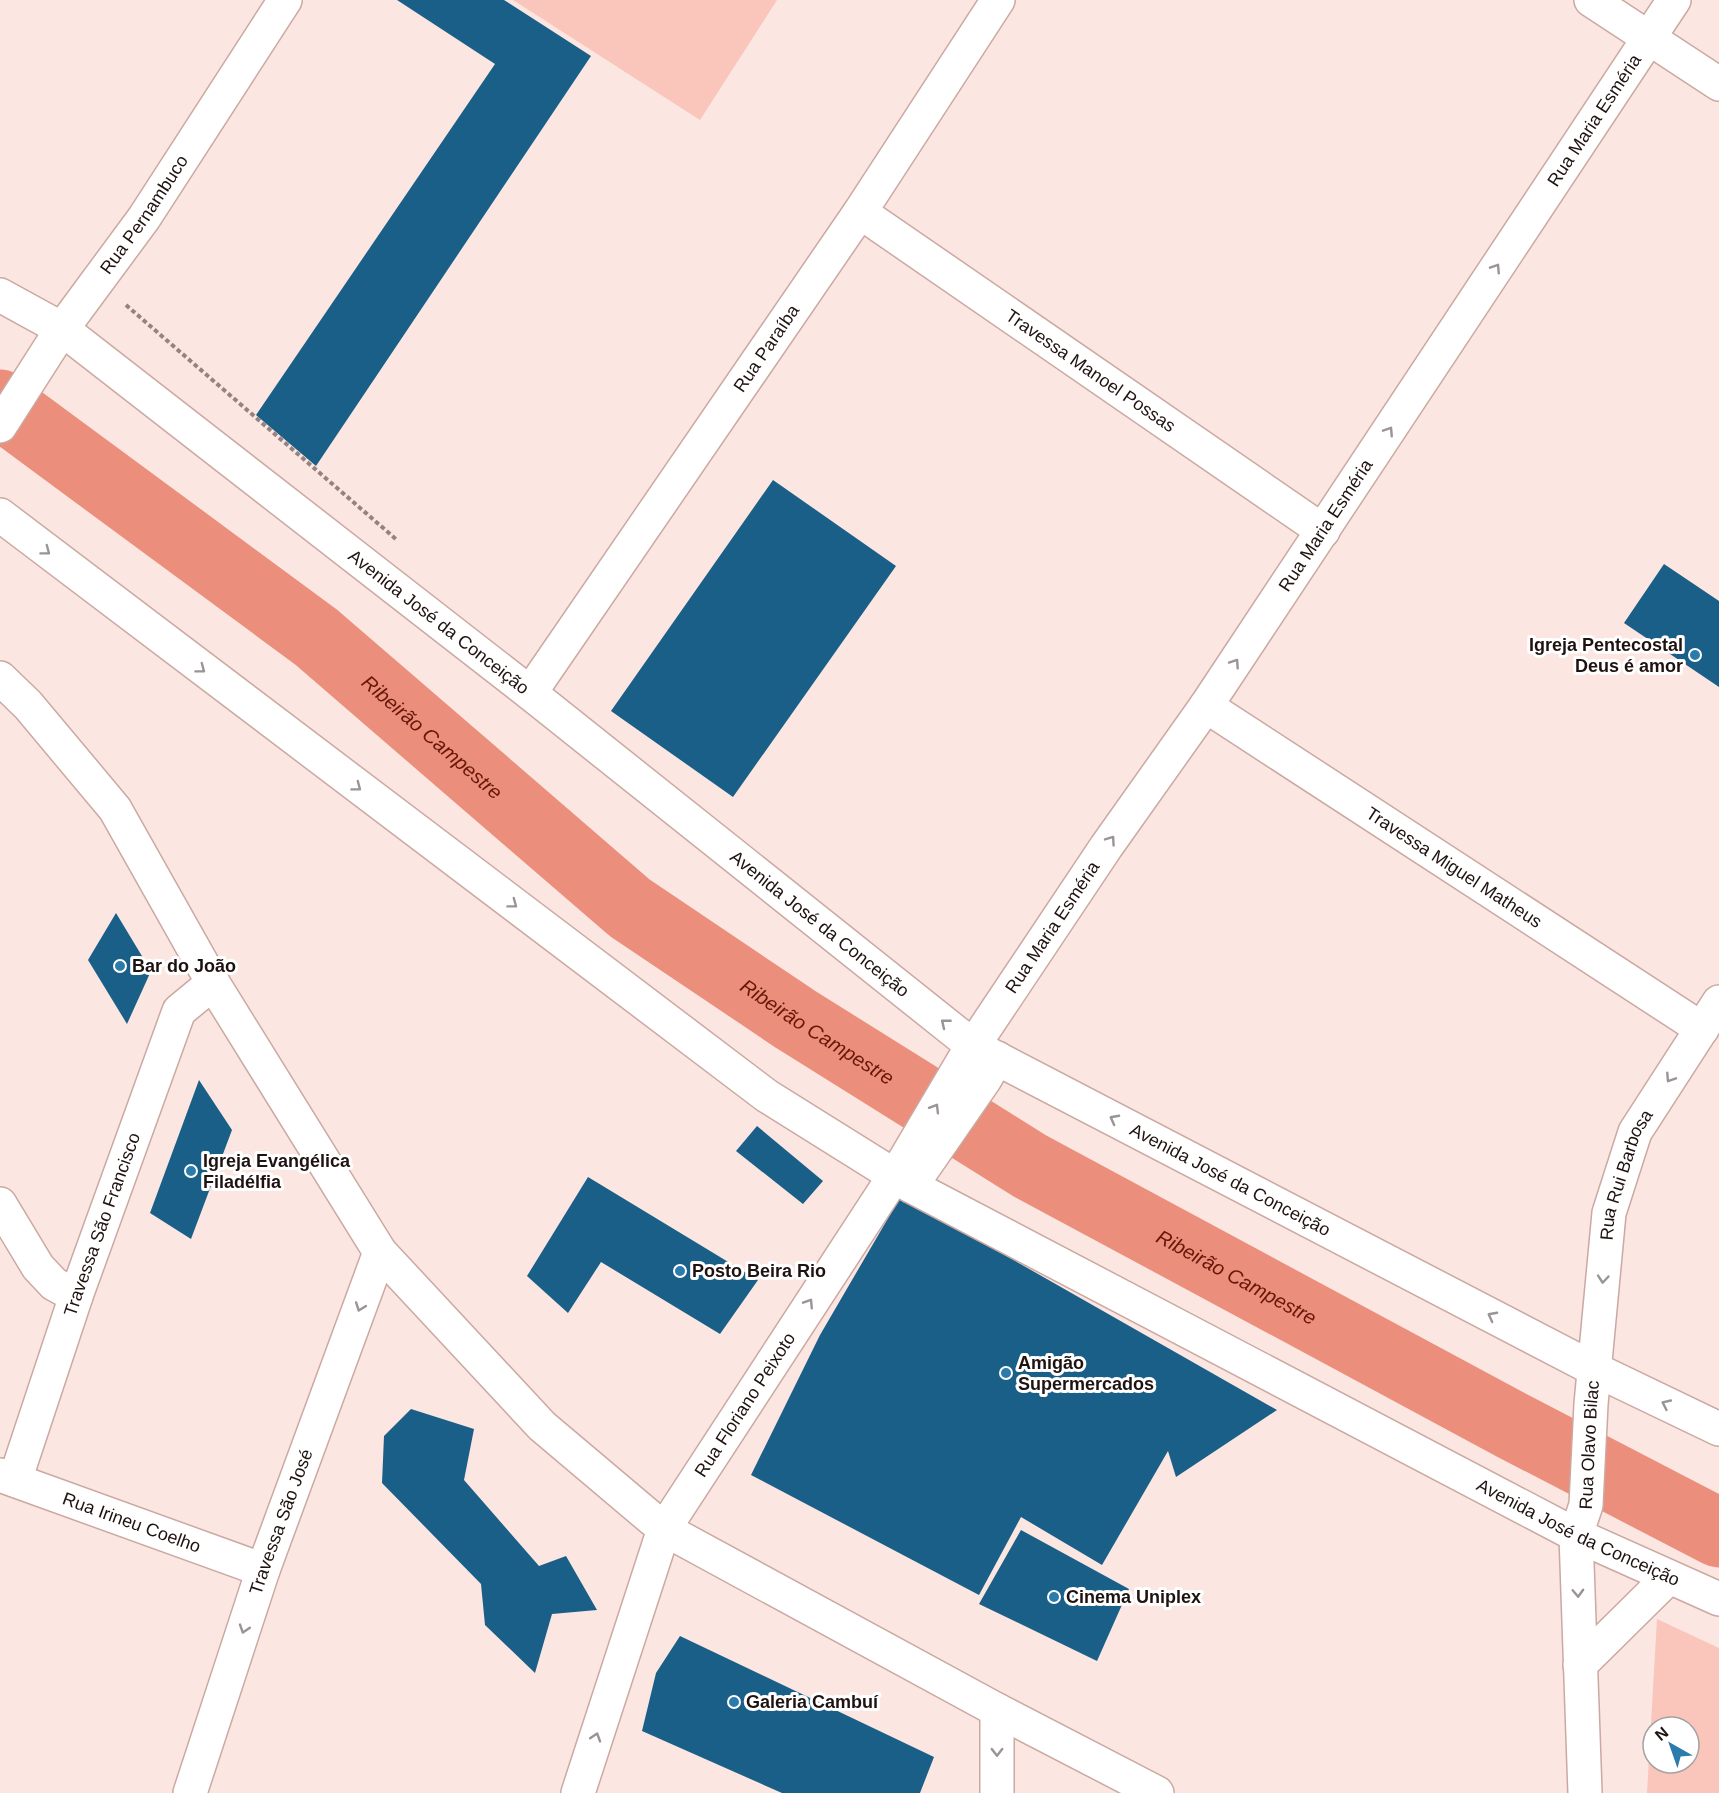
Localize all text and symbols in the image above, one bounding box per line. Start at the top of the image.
street label: Rua Maria Esméria [1543,50,1646,190]
street label: Rua Pernambuco [96,151,192,278]
one-way arrow [1489,264,1501,274]
street label: Rua Paraíba [730,300,804,396]
street label: Travessa Manoel Possas [1002,305,1179,436]
one-way arrow [1382,427,1393,438]
street label: Rua Maria Esméria [1275,455,1377,595]
one-way arrow [40,543,51,554]
street label: Avenida José da Conceição [345,546,533,698]
place label: Igreja Pentecostal Deus é amor [1529,635,1683,676]
marker: Igreja Pentecostal Deus é amor [1688,648,1702,662]
one-way arrow [1228,659,1239,670]
one-way arrow [195,662,206,673]
water label: Ribeirão Campestre [358,671,507,804]
one-way arrow [350,779,361,790]
street label: Travessa Miguel Matheus [1362,803,1546,932]
one-way arrow [1104,836,1115,847]
street label: Avenida José da Conceição [726,847,913,1001]
street label: Rua Maria Esméria [1001,857,1104,997]
one-way arrow [506,897,517,908]
place label: Bar do João [132,956,236,976]
marker: Bar do João [113,959,127,973]
water label: Ribeirão Campestre [736,975,898,1089]
one-way arrow [941,1020,952,1031]
one-way arrow [1666,1072,1677,1083]
one-way arrow [928,1104,940,1114]
street label: Rua Rui Barbosa [1596,1105,1657,1241]
one-way arrow [1110,1115,1121,1126]
street label: Avenida José da Conceição [1127,1119,1334,1240]
street label: Travessa São Francisco [60,1130,144,1319]
place label: Igreja Evangélica Filadélfia [203,1151,351,1192]
marker: Igreja Evangélica Filadélfia [184,1164,198,1178]
water label: Ribeirão Campestre [1153,1225,1320,1329]
place label: Posto Beira Rio [692,1261,826,1281]
marker: Posto Beira Rio [673,1264,687,1278]
one-way arrow [1596,1275,1609,1284]
one-way arrow [802,1299,813,1310]
one-way arrow [354,1301,367,1312]
one-way arrow [1488,1312,1498,1323]
street label: Rua Floriano Peixoto [691,1329,799,1481]
place label: Amigão Supermercados [1018,1353,1154,1394]
marker: Amigão Supermercados [999,1366,1013,1380]
street label: Rua Olavo Bilac [1576,1379,1603,1510]
one-way arrow [1662,1399,1673,1411]
street label: Travessa São José [246,1446,317,1597]
street label: Avenida José da Conceição [1474,1475,1683,1590]
street label: Rua Irineu Coelho [60,1488,203,1557]
place label: Cinema Uniplex [1066,1587,1201,1607]
one-way arrow [1572,1589,1584,1598]
marker: Cinema Uniplex [1047,1590,1061,1604]
one-way arrow [239,1623,251,1634]
place label: Galeria Cambuí [746,1692,879,1712]
marker: Galeria Cambuí [727,1695,741,1709]
north arrow [1641,1715,1701,1775]
text: N [1652,1724,1672,1744]
one-way arrow [589,1732,601,1743]
one-way arrow [991,1747,1003,1756]

